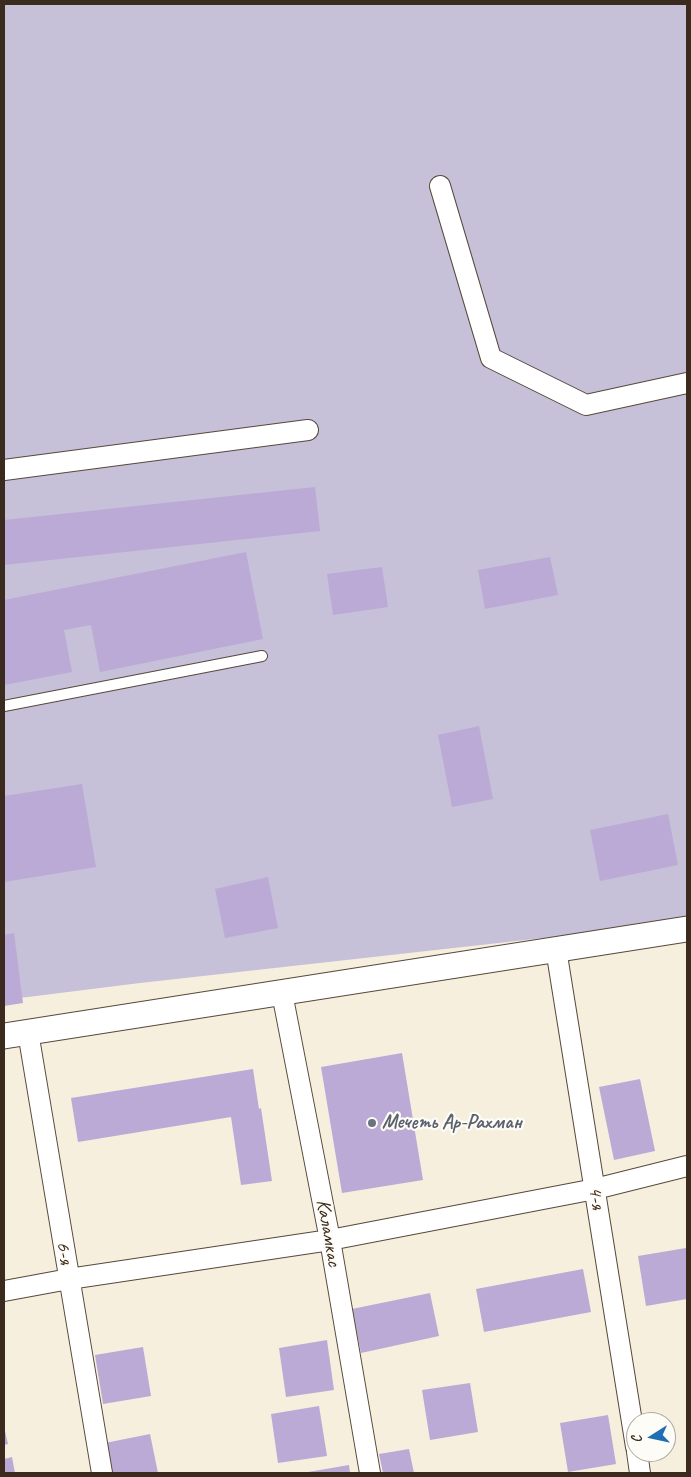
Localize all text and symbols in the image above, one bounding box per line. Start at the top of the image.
place label: Мечеть Ар-Рахман [382,1111,522,1135]
marker: Мечеть Ар-Рахман [366,1117,378,1129]
street label: 4-я [582,1185,610,1211]
street label: Каламкас [310,1198,346,1268]
street label: 6-я [50,1240,78,1266]
north arrow [626,1412,676,1462]
text: С [628,1435,646,1444]

